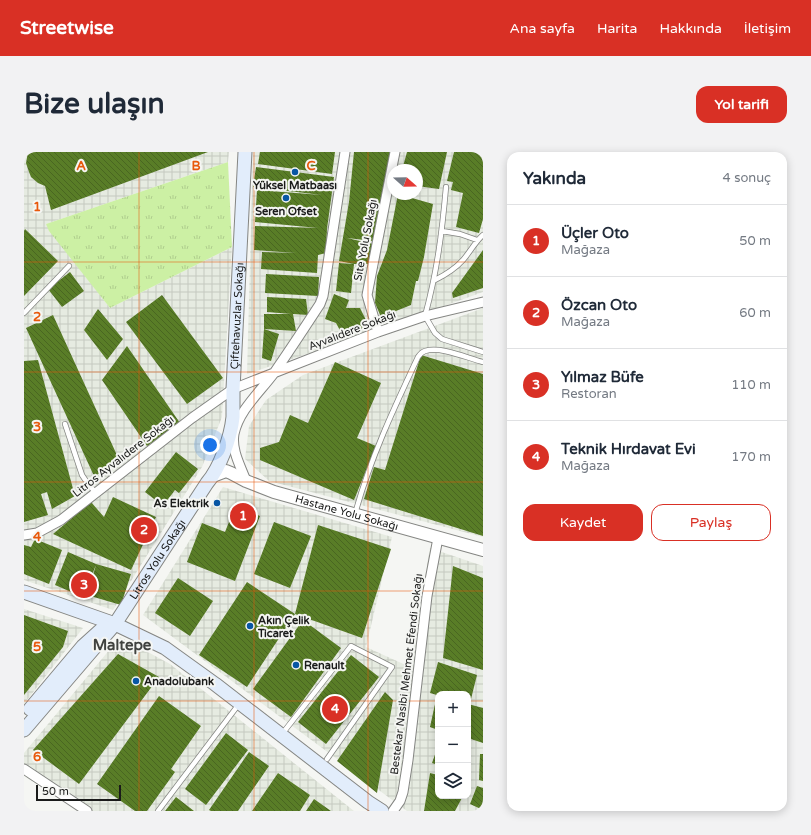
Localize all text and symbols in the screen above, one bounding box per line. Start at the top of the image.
text: Streetwise [20,17,114,39]
text: Ana sayfa [510,20,575,37]
text: Harita [597,20,637,37]
text: Hakkında [659,20,722,37]
text: İletişim [744,20,791,37]
button: Yol tarifi [696,86,787,123]
text: Bize ulaşın [24,87,164,121]
text: A [76,158,86,174]
text: B [191,158,201,174]
text: C [306,158,316,174]
north arrow [387,164,423,200]
marker: Yüksel Matbaası [290,167,300,177]
text: Yakında [523,168,586,189]
text: 4 sonuç [723,170,771,186]
place label: Yüksel Matbaası [253,179,337,192]
marker: Seren Ofset [281,193,291,203]
street label: Site Yolu Sokağı [351,198,380,282]
text: 1 [33,199,41,215]
place label: Seren Ofset [255,205,318,218]
text: Üçler Oto [561,224,629,242]
text: 1 [532,233,540,249]
text: 50 m [739,233,771,249]
text: Mağaza [561,242,610,258]
street label: Çiftehavuzlar Sokağı [228,262,246,370]
text: Özcan Oto [561,296,637,314]
text: 2 [532,305,540,321]
text: 60 m [739,305,771,321]
street label: Ayvalıdere Sokağı [307,308,398,353]
text: 2 [33,309,41,325]
text: Mağaza [561,314,610,330]
text: Yılmaz Büfe [561,368,644,386]
text: 3 [532,377,540,393]
text: 110 m [731,377,771,393]
text: Restoran [561,386,617,402]
street label: Litros Ayvalıdere Sokağı [70,413,176,500]
text: 3 [33,419,41,435]
your location [200,435,220,455]
text: Teknik Hırdavat Evi [561,440,696,458]
text: 4 [532,449,540,465]
text: 170 m [731,449,771,465]
text: Mağaza [561,458,610,474]
street label: Hastane Yolu Sokağı [294,492,400,533]
place label: As Elektrik [154,497,209,510]
marker: As Elektrik [212,498,222,508]
pin: 1 [230,501,256,531]
button: Kaydet [523,504,643,541]
button: Paylaş [651,504,771,541]
pin: 2 [131,515,157,545]
street label: Litros Yolu Sokağı [127,517,188,602]
text: 4 [33,529,42,545]
pin: 3 [71,570,97,600]
street label: Bestekar Nasibi Mehmet Efendi Sokağı [388,573,425,775]
place label: Akın Çelik Ticaret [257,614,310,640]
marker: Akın Çelik Ticaret [245,621,255,631]
district label: Maltepe [93,636,152,655]
text: 5 [33,639,41,655]
place label: Renault [304,659,345,672]
marker: Renault [291,660,301,670]
place label: Anadolubank [144,675,214,688]
marker: Anadolubank [131,676,141,686]
map controls [435,691,471,799]
button: + [435,691,471,727]
pin: 4 [322,694,348,724]
button: − [435,727,471,763]
text: 6 [33,749,41,765]
button: layers [435,763,471,799]
scale bar [36,783,121,802]
text: 50 m [42,785,69,798]

